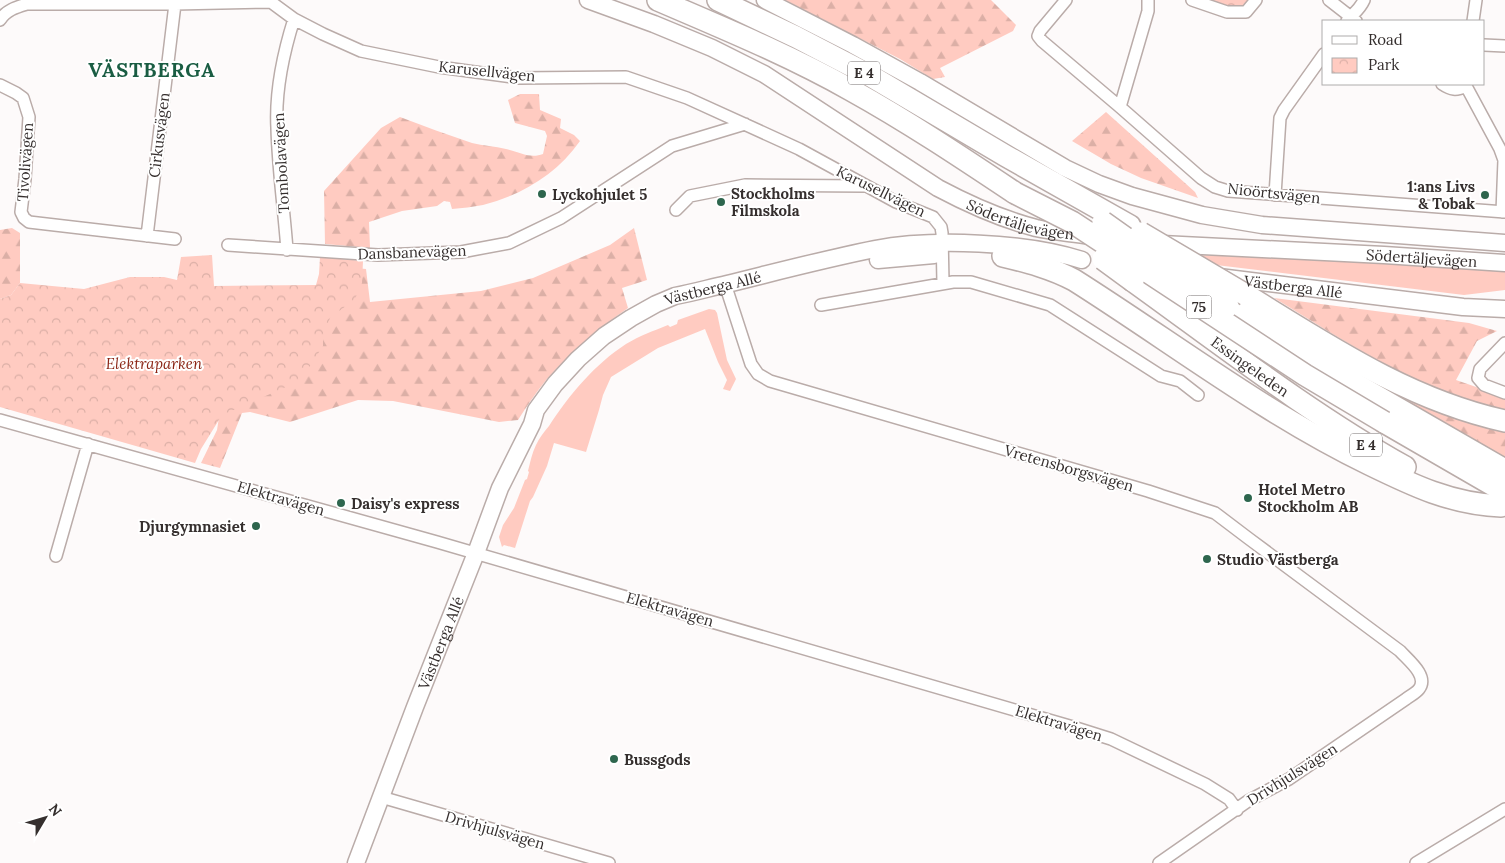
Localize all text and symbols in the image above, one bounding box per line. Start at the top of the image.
legend [1322,20,1485,85]
text: Road [1368,30,1403,49]
text: Park [1368,55,1399,74]
street label: Karusellvägen [438,56,536,86]
district label: VÄSTBERGA [88,57,216,82]
road number: E 4 [848,62,880,84]
street label: Cirkusvägen [144,91,174,179]
street label: Tombolavägen [269,112,293,214]
street label: Tivolivägen [13,122,37,202]
street label: Karusellvägen [833,161,929,221]
place label: 1:ans Livs & Tobak [1407,177,1475,213]
street label: Nioörtsvägen [1227,179,1321,207]
place label: Stockholms Filmskola [731,184,815,220]
place label: Lyckohjulet 5 [552,185,647,204]
marker: Lyckohjulet 5 [536,188,548,200]
marker: 1:ans Livs & Tobak [1479,189,1491,201]
street label: Södertäljevägen [964,194,1075,243]
marker: Stockholms Filmskola [715,196,727,208]
street label: Dansbanevägen [357,241,467,263]
street label: Södertäljevägen [1366,245,1478,271]
street label: Västberga Allé [660,266,763,309]
street label: Västberga Allé [1242,271,1344,302]
road number: 75 [1186,296,1212,318]
street label: Essingeleden [1208,332,1293,400]
park label: Elektraparken [106,354,203,373]
road number: E 4 [1350,434,1382,456]
street label: Vretensborgsvägen [1001,440,1136,496]
street label: Elektravägen [235,476,327,520]
place label: Hotel Metro Stockholm AB [1258,480,1358,516]
marker: Hotel Metro Stockholm AB [1242,492,1254,504]
place label: Daisy's express [351,494,459,513]
marker: Daisy's express [335,497,347,509]
place label: Djurgymnasiet [139,517,247,536]
marker: Djurgymnasiet [250,520,262,532]
place label: Studio Västberga [1217,550,1339,569]
marker: Studio Västberga [1201,553,1213,565]
street label: Elektravägen [624,587,716,631]
street label: Västberga Allé [413,593,468,693]
street label: Elektravägen [1013,701,1105,745]
street label: Drivhjulsvägen [1243,739,1341,809]
place label: Bussgods [624,750,691,769]
marker: Bussgods [608,753,620,765]
north arrow [20,793,70,843]
text: N [45,800,66,820]
street label: Drivhjulsvägen [443,807,547,853]

